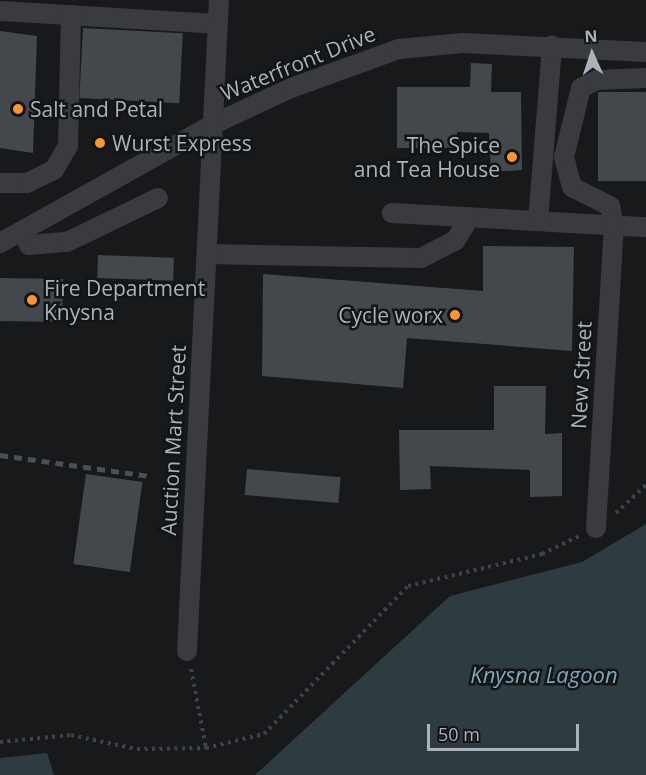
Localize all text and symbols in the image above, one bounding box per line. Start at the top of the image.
street label: Waterfront Drive [217,21,379,105]
north arrow [562,24,622,84]
text: N [584,25,598,47]
place label: Salt and Petal [30,96,163,122]
marker: Salt and Petal [11,102,25,116]
place label: Wurst Express [112,130,252,156]
place label: The Spice and Tea House [354,132,500,182]
marker: Wurst Express [93,136,107,150]
marker: The Spice and Tea House [505,150,519,164]
place label: Fire Department Knysna [44,275,205,325]
marker: Fire Department Knysna [25,293,39,307]
place label: Cycle worx [338,302,443,328]
marker: Cycle worx [448,308,462,322]
street label: New Street [566,320,596,430]
street label: Auction Mart Street [155,344,191,536]
water label: Knysna Lagoon [470,662,618,688]
scale bar [430,712,582,750]
text: 50 m [438,722,480,746]

